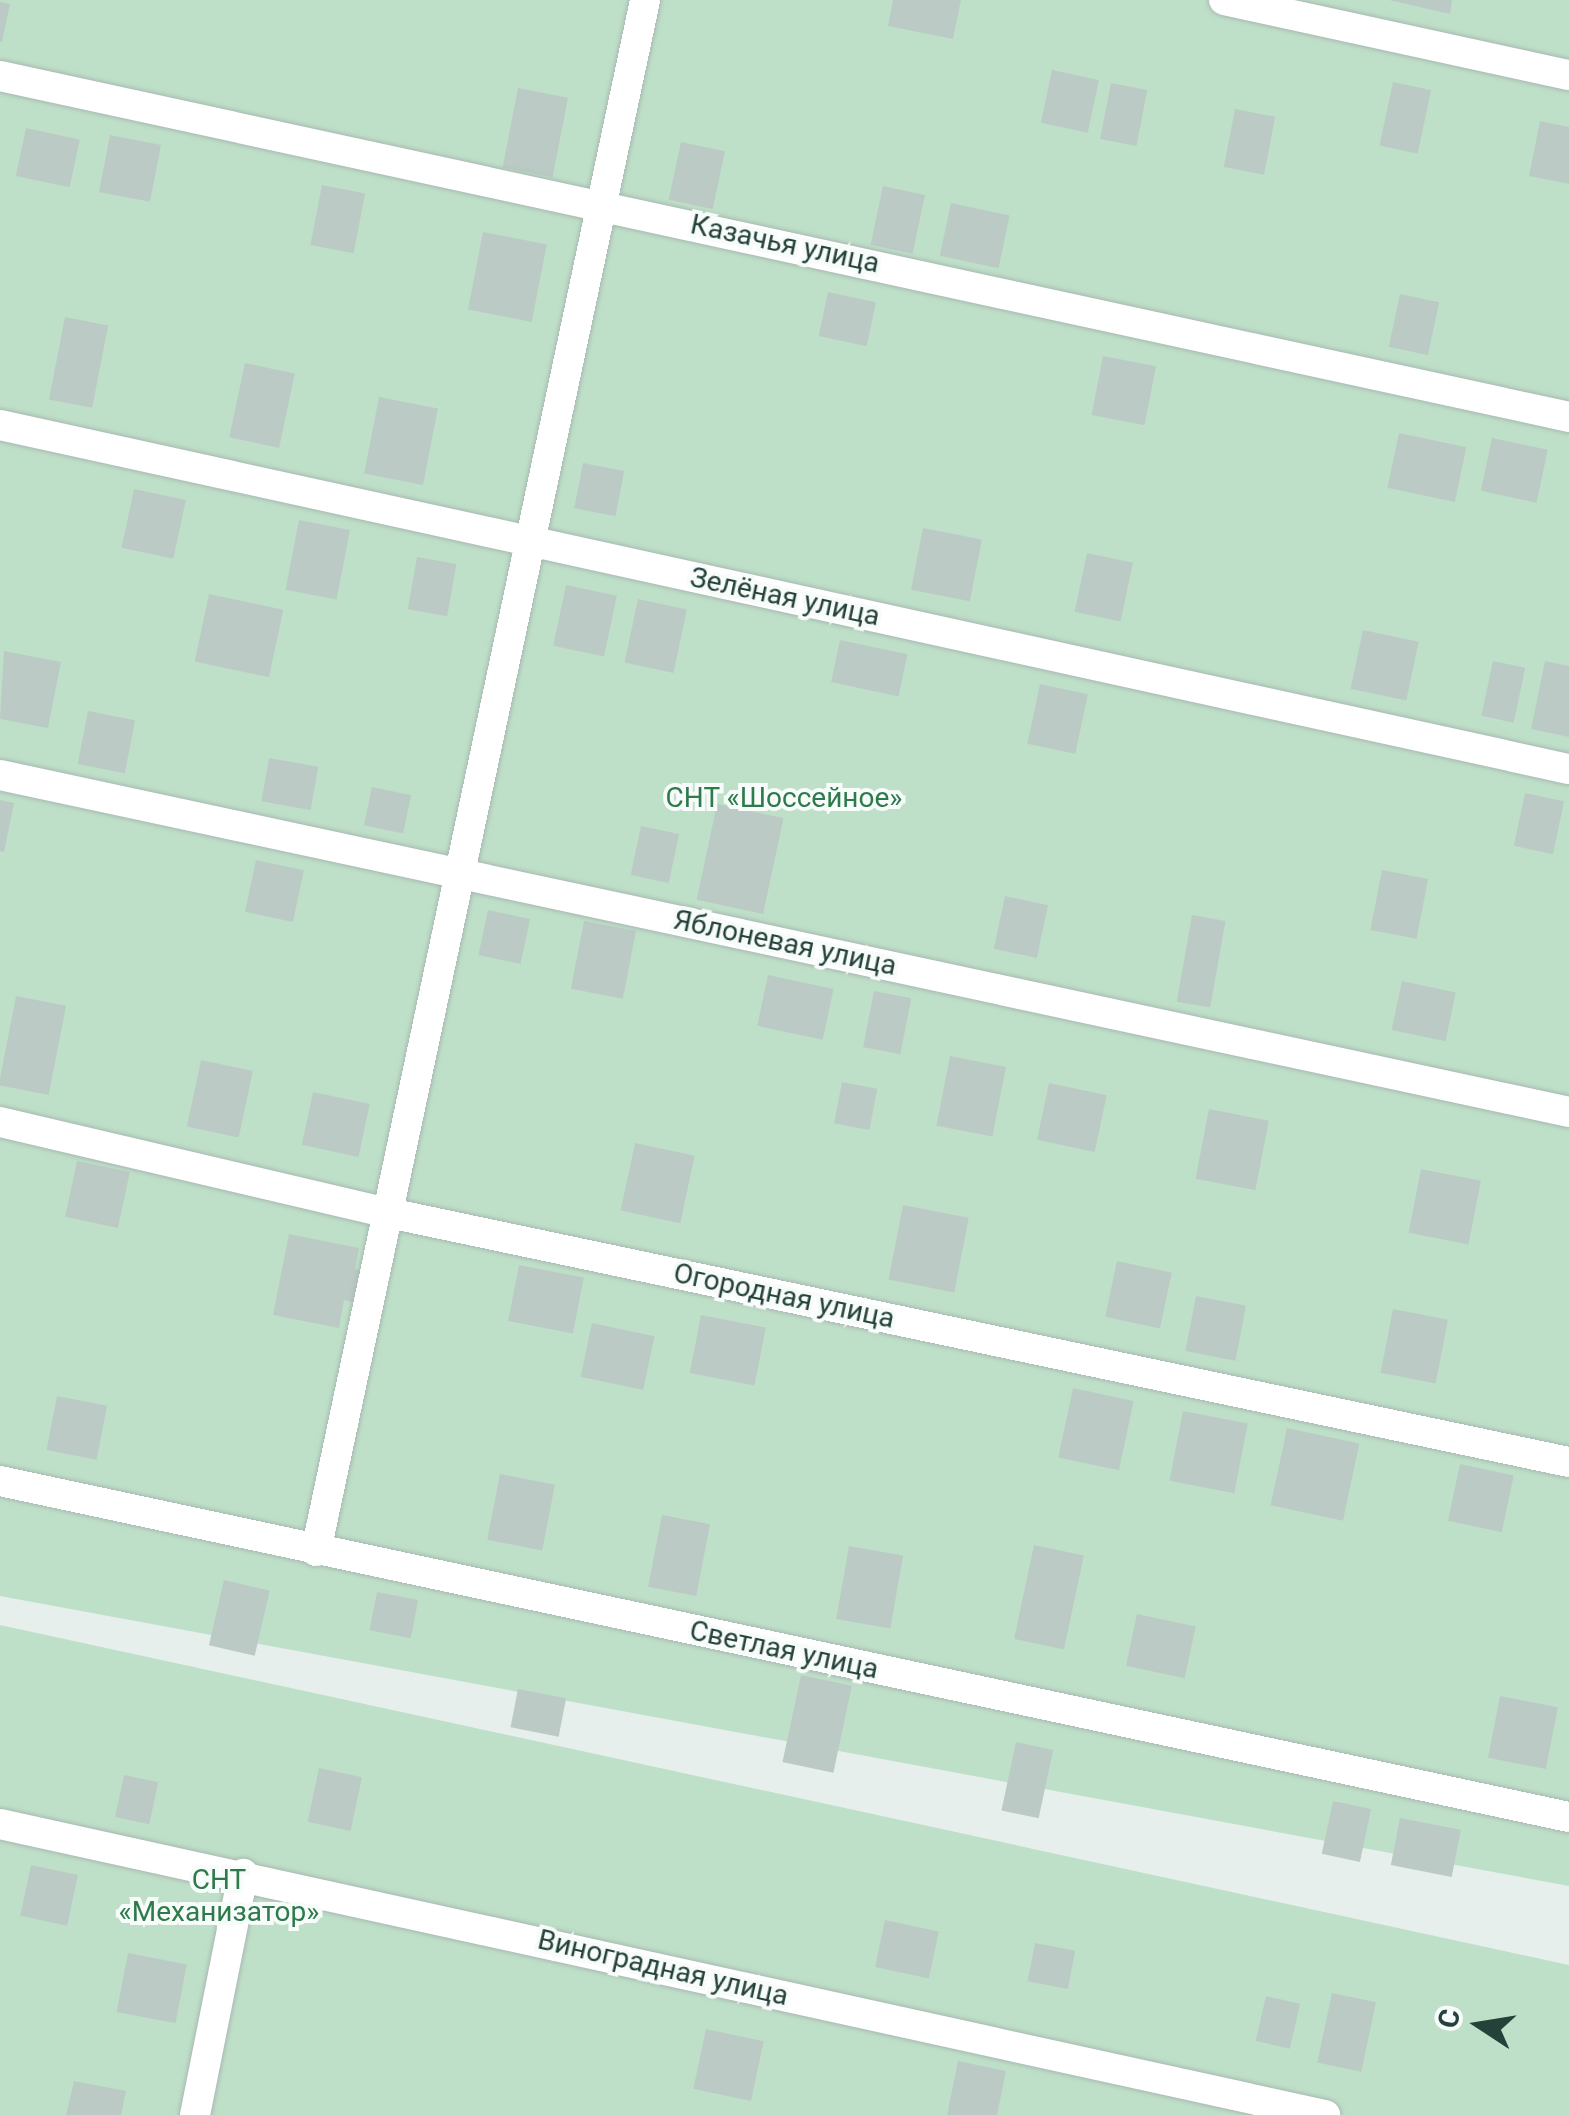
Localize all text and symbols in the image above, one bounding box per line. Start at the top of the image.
street label: Казачья улица [687,208,883,280]
street label: Зелёная улица [687,560,883,634]
park label: СНТ «Шоссейное» [665,781,903,815]
street label: Яблоневая улица [671,903,899,983]
street label: Огородная улица [671,1256,897,1336]
street label: Светлая улица [687,1614,881,1686]
park label: СНТ «Механизатор» [119,1863,319,1929]
street label: Виноградная улица [535,1923,791,2013]
north arrow [1429,1975,1529,2075]
text: С [1431,2006,1467,2031]

